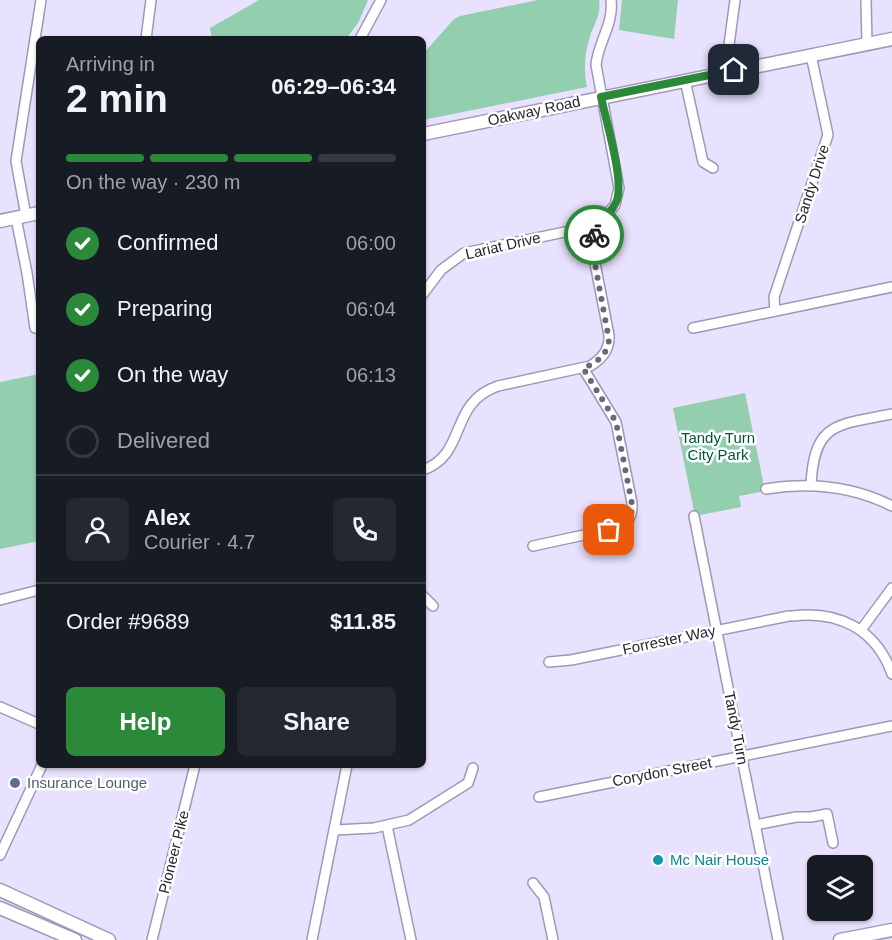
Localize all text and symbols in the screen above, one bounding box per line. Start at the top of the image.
pin [708,44,759,95]
text: Arriving in [66,53,155,75]
icon: home [717,53,750,86]
text: 06:29–06:34 [271,74,396,99]
text: 2 min [66,77,168,120]
street label: Oakway Road [486,92,582,129]
street label: Sandy Drive [791,142,832,225]
text: On the way · 230 m [66,171,241,193]
courier [564,205,624,265]
icon: bike [578,219,611,252]
icon: check [66,227,99,260]
street label: Lariat Drive [464,229,542,262]
text: Confirmed [117,230,218,255]
text: 06:00 [346,232,396,254]
icon: check [66,293,99,326]
text: Preparing [117,296,212,321]
text: 06:04 [346,298,396,320]
icon: check [66,359,99,392]
text: On the way [117,362,228,387]
text: 06:13 [346,364,396,386]
text: Delivered [117,428,210,453]
park label: Tandy Turn City Park [681,429,755,463]
button: person [66,498,129,561]
button: phone [333,498,396,561]
pin [583,504,634,555]
text: Alex [144,505,190,530]
icon: bag [592,513,625,546]
text: Courier · 4.7 [144,531,255,553]
text: Order #9689 [66,609,190,634]
text: $11.85 [330,609,396,634]
street label: Forrester Way [621,621,717,658]
button: Help [66,687,225,756]
button: Share [237,687,396,756]
street label: Tandy Turn [721,690,752,766]
street label: Corydon Street [611,753,714,789]
place label: Insurance Lounge [27,774,147,791]
marker: Insurance Lounge [8,776,22,790]
street label: Pioneer Pike [155,809,192,895]
place label: Mc Nair House [670,851,769,868]
marker: Mc Nair House [651,853,665,867]
map controls [807,855,873,921]
button: layers [807,855,873,921]

